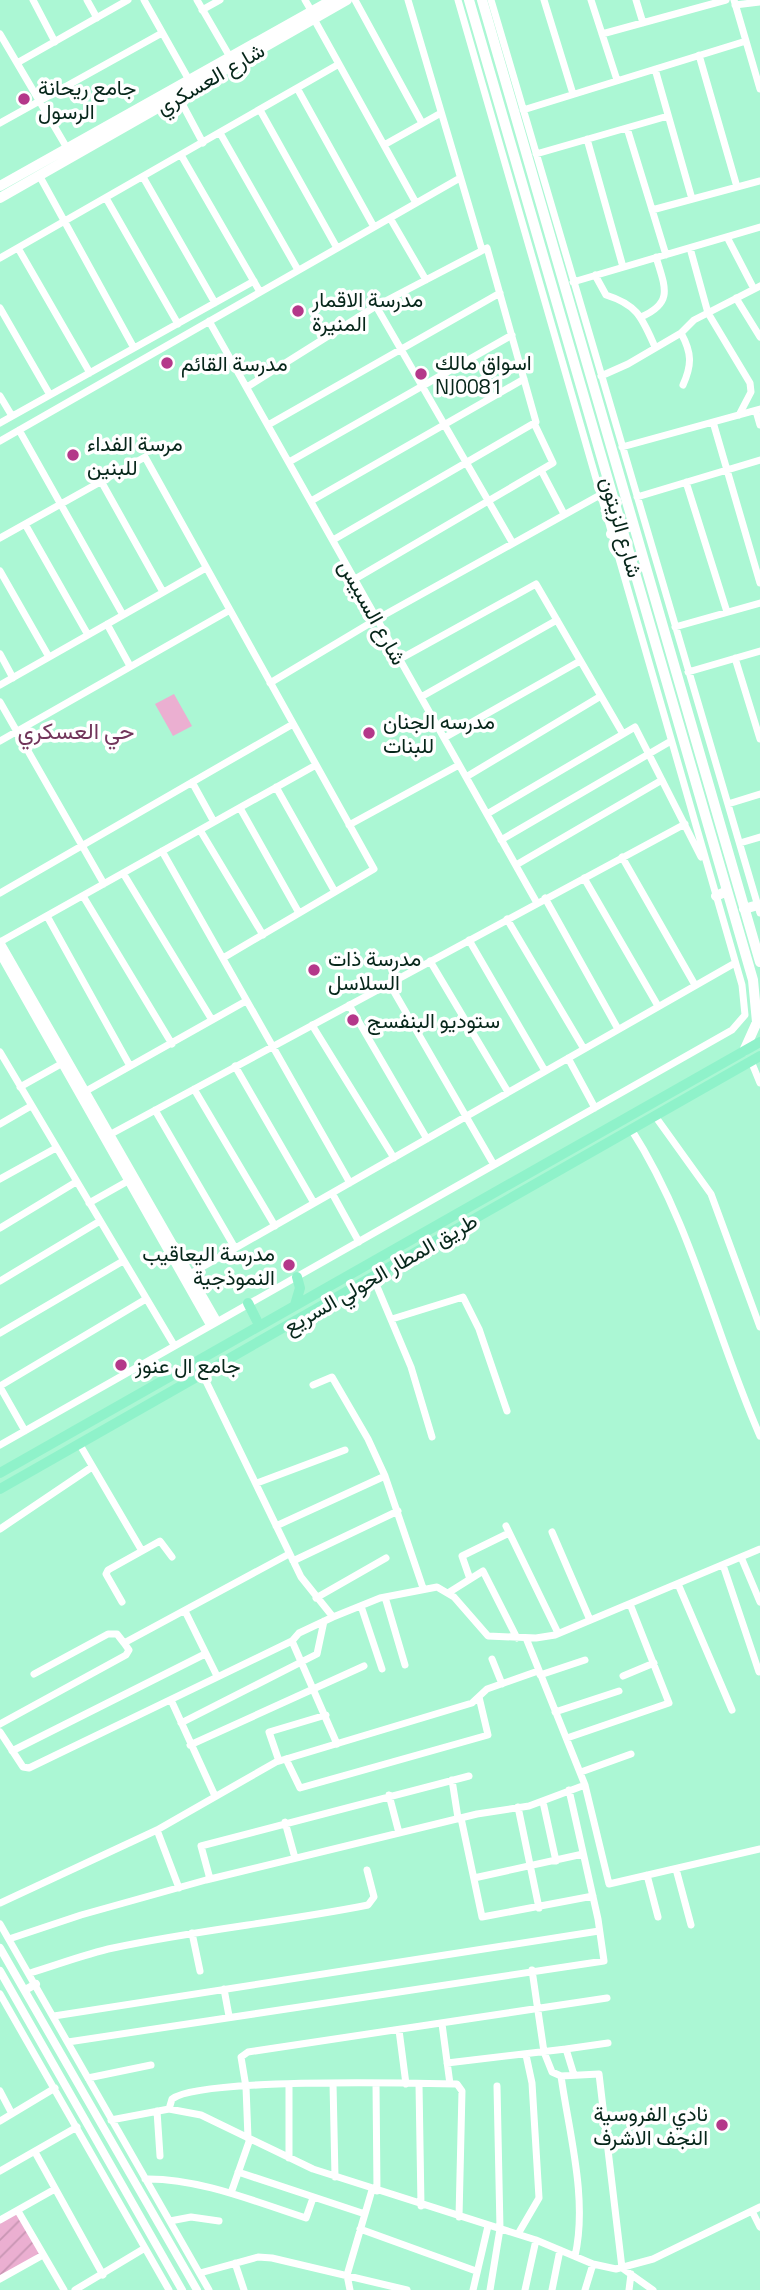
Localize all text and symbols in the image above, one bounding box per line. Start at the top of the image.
street label: شارع العسكري [150,34,271,124]
place label: جامع ريحانة الرسول [38,71,136,127]
marker: جامع ريحانة الرسول [16,91,32,107]
place label: مدرسة الاقمار المنيرة [311,283,423,339]
marker: مدرسة الاقمار المنيرة [290,303,306,319]
place label: اسواق مالك NJ0081 [435,346,532,402]
place label: مدرسة القائم [181,347,288,379]
marker: مدرسة القائم [159,355,175,371]
marker: اسواق مالك NJ0081 [413,366,429,382]
place label: مرسة الفداء للبنين [87,427,183,483]
marker: مرسة الفداء للبنين [65,447,81,463]
street label: شارع الزيتون [592,473,652,581]
street label: شارع السبيس [331,553,415,671]
place label: مدرسه الجنان للبنات [383,705,495,761]
district label: حي العسكري [18,713,134,750]
marker: مدرسه الجنان للبنات [361,725,377,741]
place label: مدرسة ذات السلاسل [328,942,421,998]
marker: مدرسة ذات السلاسل [306,962,322,978]
place label: ستوديو البنفسج [367,1004,500,1036]
marker: ستوديو البنفسج [345,1012,361,1028]
street label: طريق المطار الحولي السريع [277,1204,484,1343]
place label: مدرسة اليعاقيب النموذجية [142,1237,275,1293]
marker: مدرسة اليعاقيب النموذجية [281,1257,297,1273]
place label: جامع ال عنوز [134,1349,240,1381]
marker: جامع ال عنوز [113,1357,129,1373]
place label: نادي الفروسية النجف الاشرف [593,2097,708,2153]
marker: نادي الفروسية النجف الاشرف [714,2117,730,2133]

